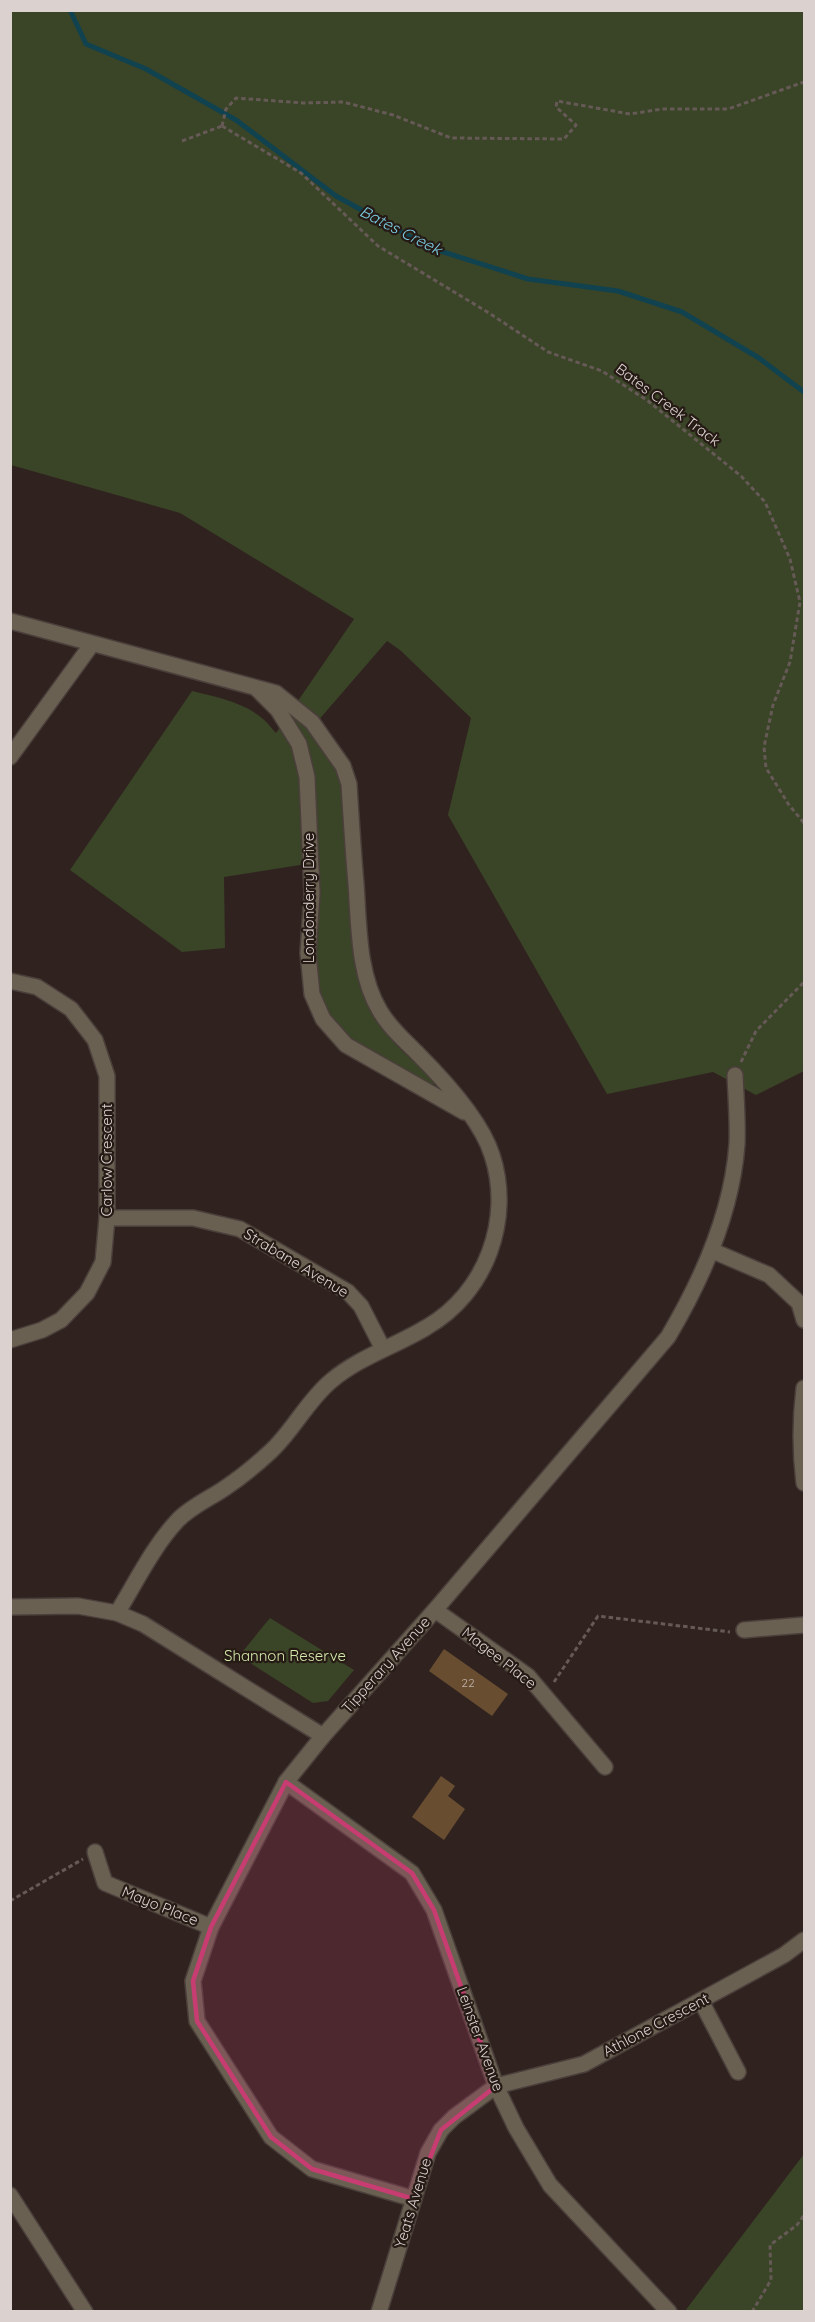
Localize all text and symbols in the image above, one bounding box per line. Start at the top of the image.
water label: Bates Creek [357,201,447,260]
street label: Bates Creek Track [612,359,725,450]
street label: Londonderry Drive [299,833,318,963]
street label: Carlow Crescent [97,1103,116,1217]
street label: Strabane Avenue [240,1224,352,1301]
street label: Tipperary Avenue [337,1612,434,1717]
street label: Magee Place [458,1623,540,1693]
park label: Shannon Reserve [224,1646,346,1665]
house number: 22 [461,1675,475,1690]
street label: Mayo Place [119,1882,201,1929]
street label: Leinster Avenue [453,1984,508,2094]
street label: Athlone Crescent [599,1989,712,2061]
street label: Yeats Avenue [390,2156,435,2250]

